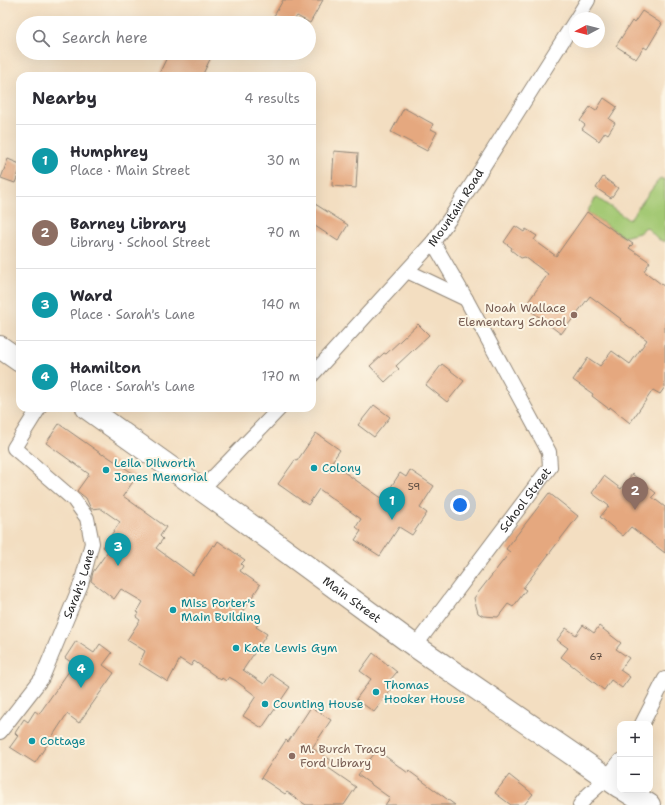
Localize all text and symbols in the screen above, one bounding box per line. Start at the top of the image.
north arrow [569,12,605,48]
search box [16,16,316,60]
icon: search [30,27,52,49]
text: Search here [62,28,148,48]
text: Nearby [32,87,97,109]
text: 4 results [244,90,300,107]
text: Humphrey [70,142,148,162]
text: 1 [42,152,48,169]
text: 30 m [266,152,300,169]
text: Place · Main Street [70,162,190,179]
street label: Mountain Road [424,166,488,250]
text: Barney Library [70,214,186,234]
text: 2 [40,224,50,241]
text: 70 m [266,224,300,241]
text: Library · School Street [70,234,210,251]
text: Ward [70,286,113,306]
text: 3 [40,296,50,313]
text: 140 m [261,296,300,313]
place label: Noah Wallace Elementary School [458,300,566,330]
text: Place · Sarah's Lane [70,306,195,323]
marker: Noah Wallace Elementary School [569,310,579,320]
text: Hamilton [70,358,141,378]
text: 4 [40,368,50,385]
text: 170 m [262,368,300,385]
text: Place · Sarah's Lane [70,378,195,395]
place label: Leila Dilworth Jones Memorial [114,455,208,485]
place label: Colony [322,460,361,476]
marker: Colony [309,463,319,473]
street label: School Street [496,464,555,536]
marker: Leila Dilworth Jones Memorial [101,465,111,475]
pin: 2 [622,477,648,510]
house number: 59 [408,480,420,493]
pin: 1 [379,487,405,520]
your location [450,495,470,515]
pin: 3 [105,533,131,566]
street label: Sarah's Lane [59,547,98,621]
street label: Main Street [319,573,384,627]
place label: Miss Porter's Main Building [181,595,261,625]
marker: Miss Porter's Main Building [168,605,178,615]
place label: Kate Lewis Gym [244,640,337,656]
marker: Kate Lewis Gym [231,643,241,653]
house number: 67 [590,650,602,663]
pin: 4 [68,655,94,688]
place label: Thomas Hooker House [384,677,465,707]
marker: Thomas Hooker House [371,687,381,697]
place label: Counting House [273,696,364,712]
marker: Counting House [260,699,270,709]
map controls [617,721,653,793]
button: + [617,721,653,757]
place label: Cottage [40,733,86,749]
marker: Cottage [27,736,37,746]
place label: M. Burch Tracy Ford Library [300,741,386,771]
marker: M. Burch Tracy Ford Library [287,751,297,761]
button: − [617,757,653,793]

